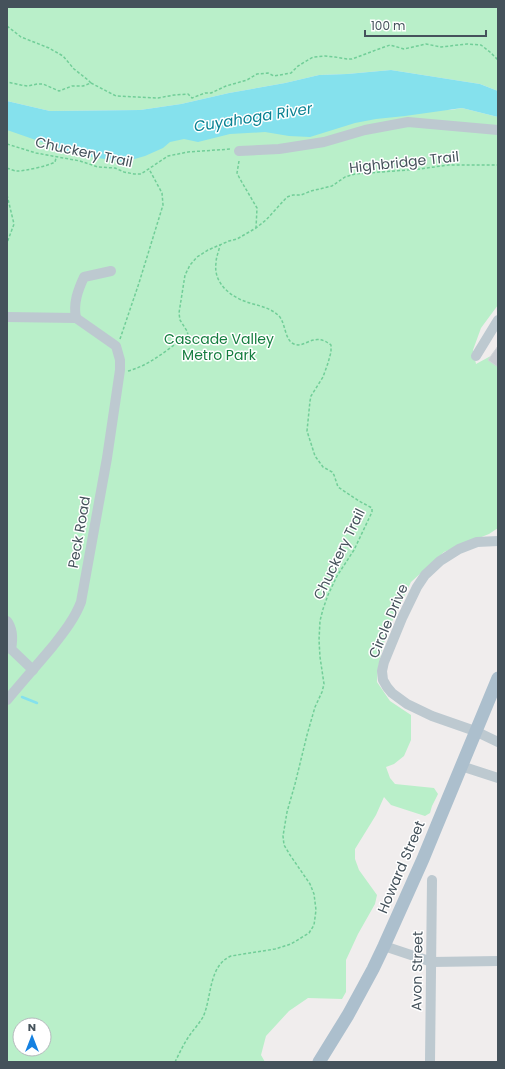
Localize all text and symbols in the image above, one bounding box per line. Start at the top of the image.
scale bar [365,12,486,38]
text: 100 m [371,17,405,34]
water label: Cuyahoga River [192,97,314,137]
street label: Chuckery Trail [33,132,135,172]
street label: Highbridge Trail [348,146,460,178]
park label: Cascade Valley Metro Park [164,329,274,365]
street label: Peck Road [63,494,95,570]
street label: Chuckery Trail [308,505,370,603]
street label: Circle Drive [363,580,413,661]
street label: Howard Street [372,818,430,916]
street label: Avon Street [406,931,428,1011]
north arrow [12,1017,52,1057]
text: N [28,1019,36,1035]

